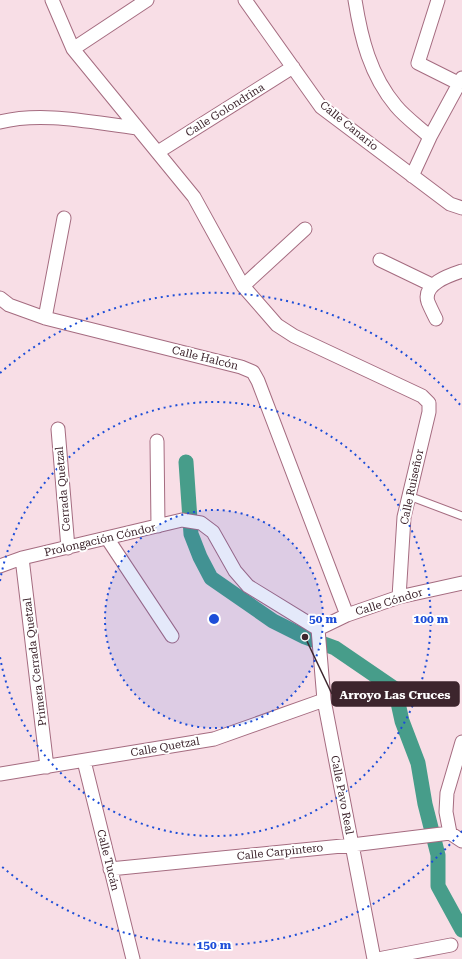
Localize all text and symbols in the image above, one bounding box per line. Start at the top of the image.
street label: Calle Golondrina [183,81,267,139]
street label: Calle Canario [317,99,381,154]
street label: Calle Halcón [170,343,240,373]
street label: Cerrada Quetzal [53,446,73,532]
street label: Calle Ruiseñor [398,448,426,526]
street label: Prolongación Cóndor [43,521,157,559]
street label: Calle Cóndor [354,585,425,618]
street label: Primera Cerrada Quetzal [21,596,49,727]
centre of rings [207,612,221,626]
text: 50 m [309,612,337,626]
text: 100 m [414,612,449,626]
callout: Arroyo Las Cruces [332,682,459,706]
text: Arroyo Las Cruces [340,688,450,702]
street label: Calle Quetzal [129,734,201,759]
street label: Calle Pavo Real [328,754,356,836]
street label: Calle Tucán [94,828,122,892]
street label: Calle Carpintero [236,841,324,863]
text: 150 m [197,938,232,952]

